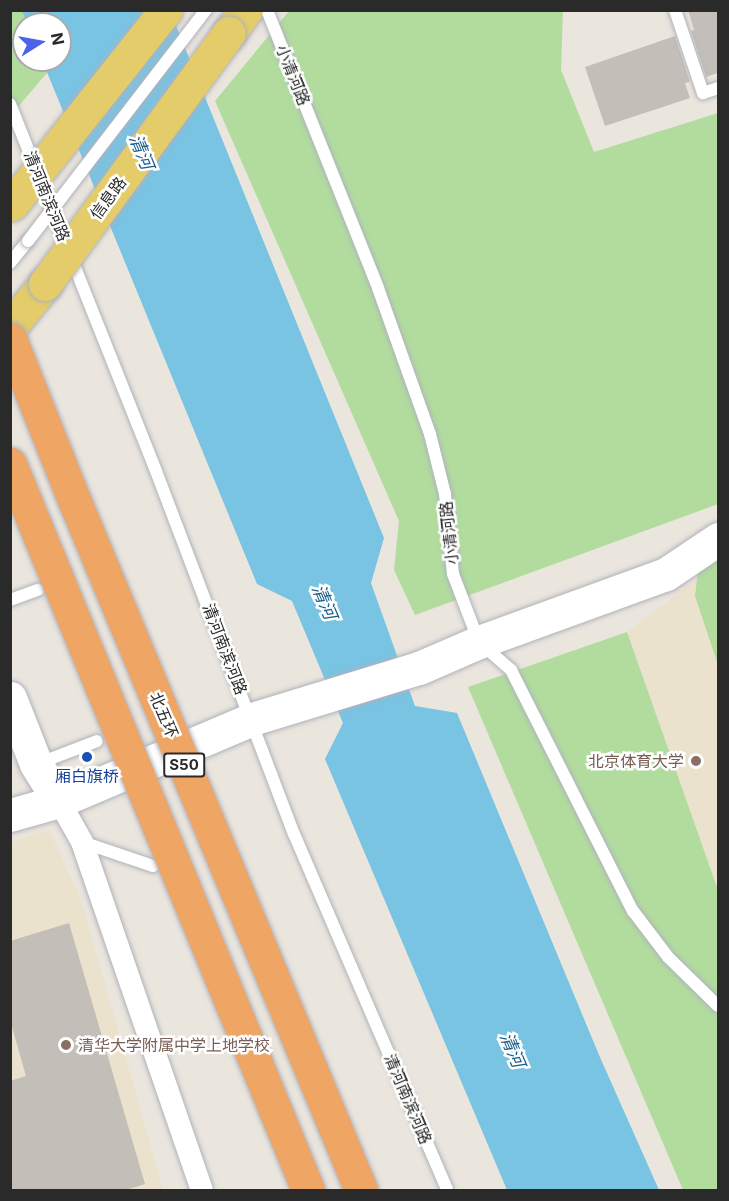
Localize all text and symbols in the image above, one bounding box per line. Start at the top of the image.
north arrow [12,12,72,72]
text: N [47,31,69,47]
street label: 小清河路 [272,42,314,108]
water label: 清河 [124,131,158,173]
street label: 清河南滨河路 [20,148,74,244]
street label: 信息路 [86,173,130,223]
street label: 小清河路 [436,500,462,566]
water label: 清河 [307,581,341,623]
street label: 清河南滨河路 [199,601,251,697]
street label: 北五环 [146,689,182,741]
marker: 厢白旗桥 [80,750,94,764]
place label: 北京体育大学 [588,751,684,771]
road number: S50 [163,753,205,777]
marker: 北京体育大学 [689,754,703,768]
place label: 厢白旗桥 [55,766,119,786]
water label: 清河 [495,1029,529,1071]
place label: 清华大学附属中学上地学校 [78,1035,270,1055]
marker: 清华大学附属中学上地学校 [59,1038,73,1052]
street label: 清河南滨河路 [380,1051,436,1147]

